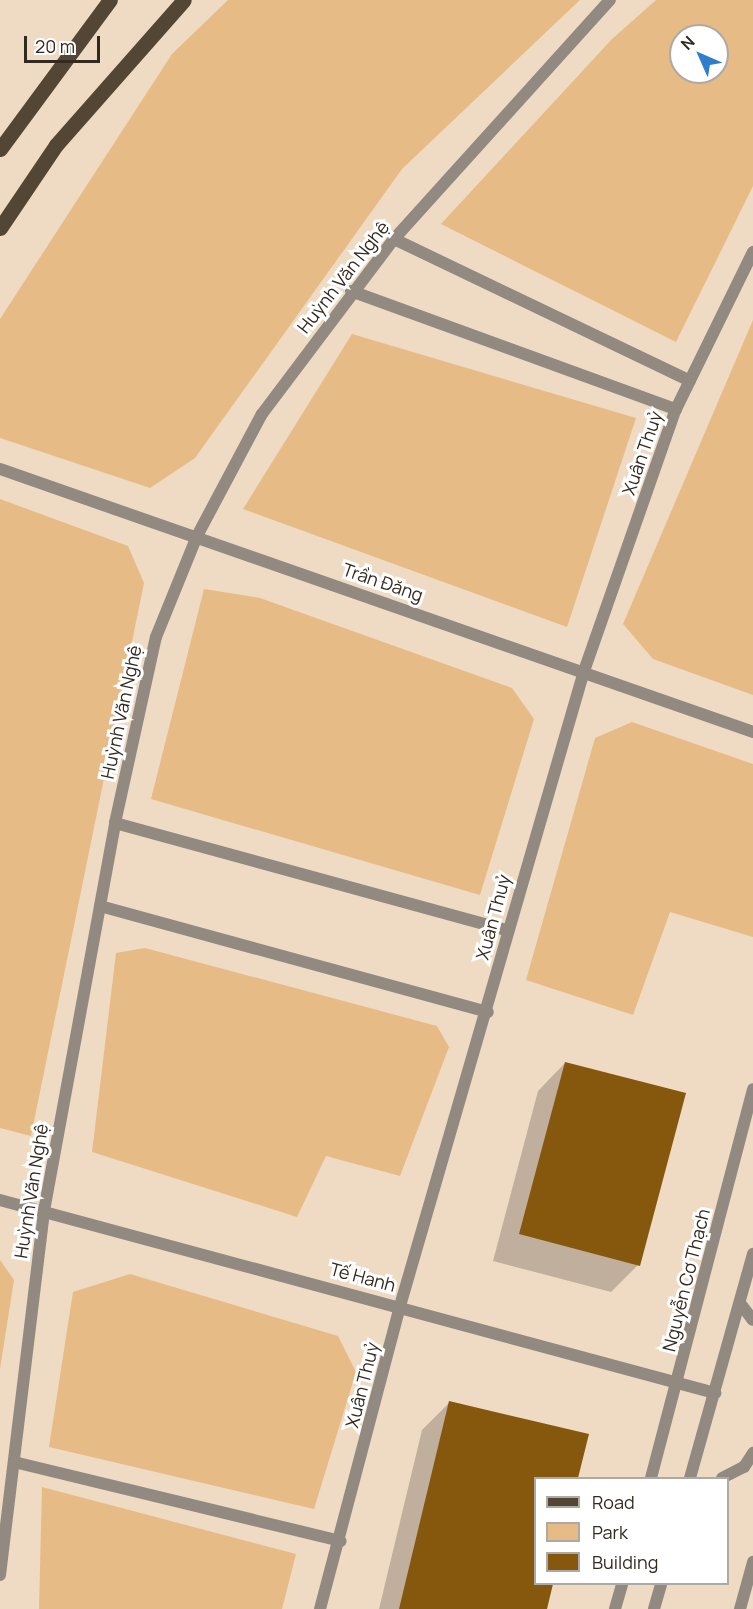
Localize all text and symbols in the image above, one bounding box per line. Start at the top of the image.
scale bar [27,24,104,62]
north arrow [669,24,729,84]
text: N [676,31,700,55]
text: 20 m [35,34,75,58]
street label: Huỳnh Văn Nghệ [293,217,393,337]
street label: Xuân Thuỷ [618,408,666,498]
street label: Trần Đăng [340,558,426,606]
street label: Huỳnh Văn Nghệ [96,643,146,781]
street label: Xuân Thuỷ [471,872,515,962]
street label: Huỳnh Văn Nghệ [10,1122,52,1260]
street label: Nguyễn Cơ Thạch [658,1206,714,1354]
street label: Tế Hanh [328,1258,398,1296]
street label: Xuân Thuỷ [341,1340,383,1430]
legend [534,1477,729,1585]
text: Road [592,1490,635,1514]
text: Park [592,1520,628,1544]
text: Building [592,1550,658,1574]

